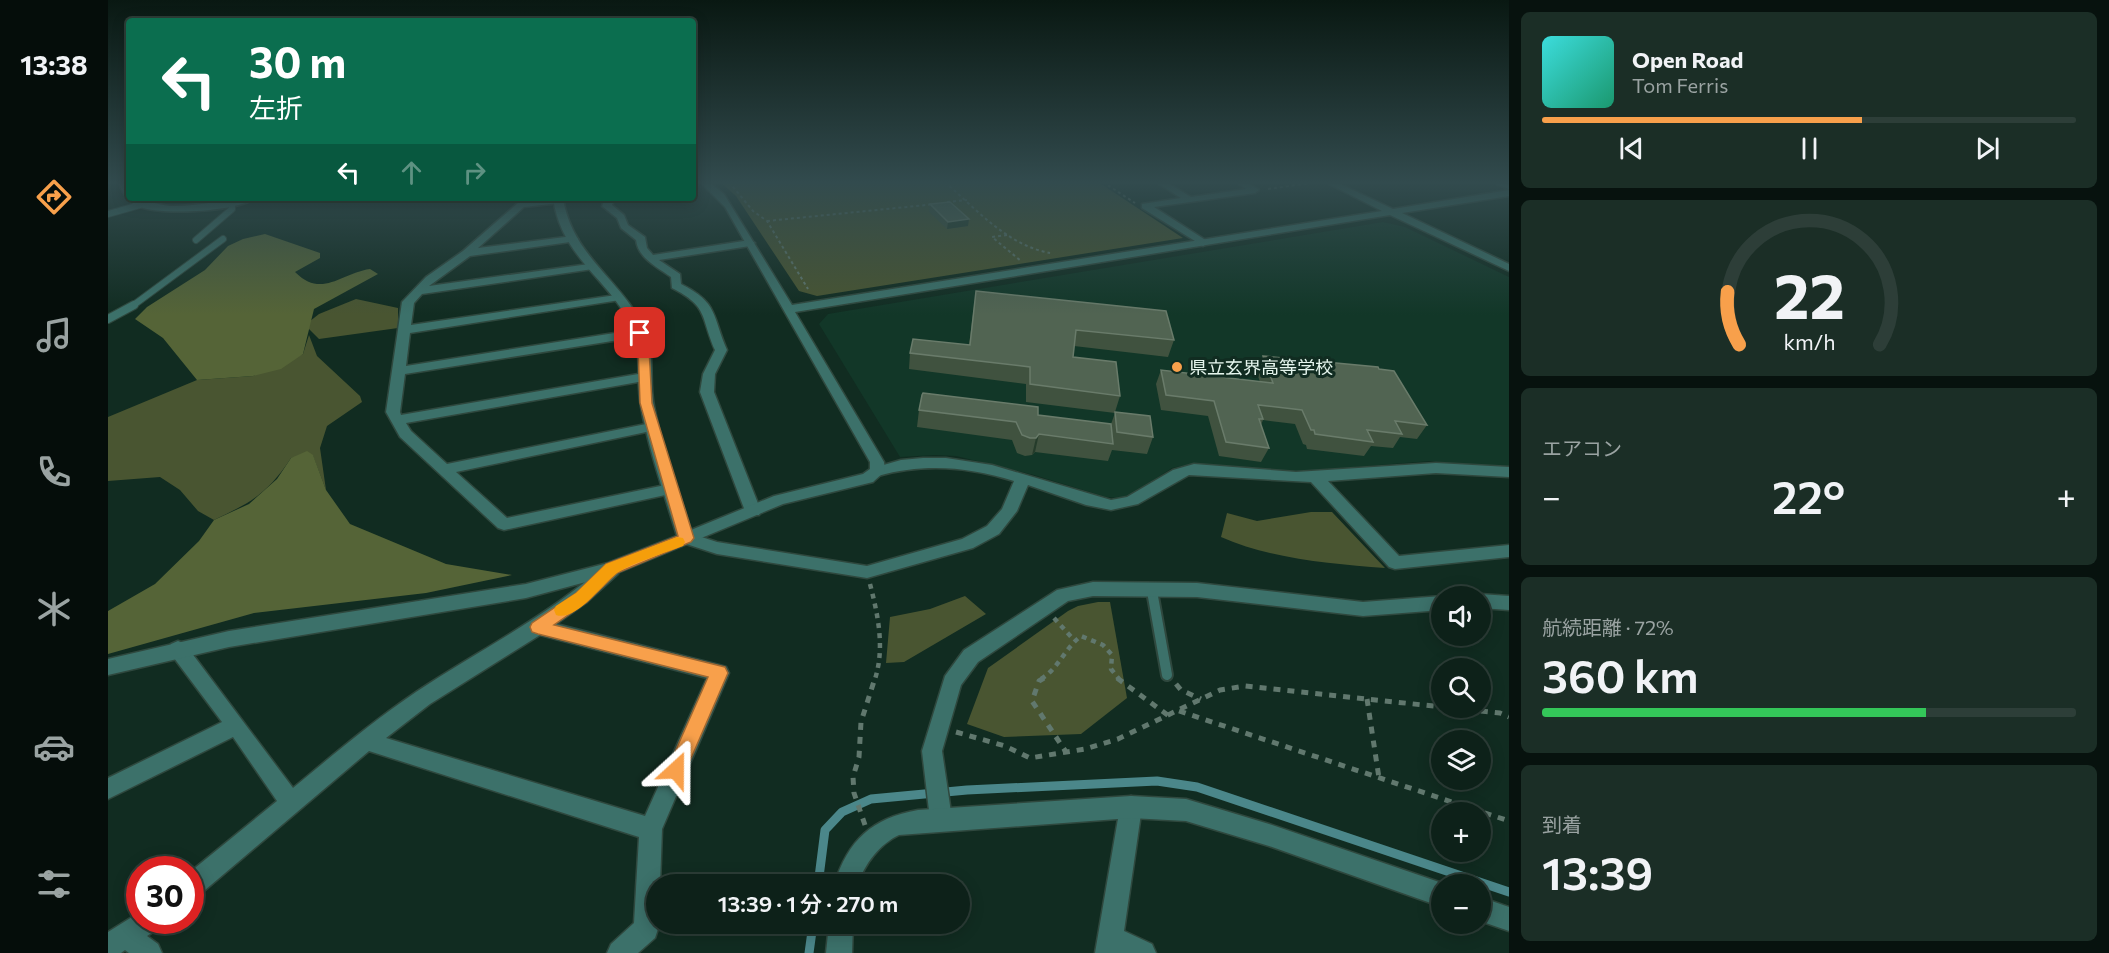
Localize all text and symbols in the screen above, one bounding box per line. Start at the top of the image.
text: 30 m [249,35,346,87]
icon: left [150,42,228,120]
text: Open Road [1632,46,1743,73]
text: 13:38 [20,48,88,81]
text: Tom Ferris [1632,73,1728,97]
text: 左折 [249,91,303,124]
icon: previous [1615,132,1648,165]
icon: pause [1793,132,1826,165]
icon: next [1971,132,2004,165]
icon: left [332,156,365,189]
icon: ahead [395,156,428,189]
icon: right [458,156,491,189]
icon: directions [33,176,75,218]
text: 22 [1773,256,1845,332]
pin [614,307,665,358]
icon: music [33,314,75,356]
icon: arrive [623,316,656,349]
text: km/h [1783,329,1835,355]
place label: 県立玄界高等学校 [1189,356,1333,378]
marker: 県立玄界高等学校 [1170,360,1184,374]
text: エアコン [1542,436,1622,460]
icon: phone [33,451,75,493]
text: 22° [1772,468,1845,523]
text: − [1542,475,1561,516]
text: + [2057,475,2076,516]
map controls [1431,586,1491,934]
button: sound [1431,586,1491,646]
icon: climate [33,588,75,630]
text: 航続距離 · 72% [1542,615,1674,639]
text: 360 km [1542,647,1699,702]
button: search [1431,658,1491,718]
icon: car [33,726,75,768]
button: layers [1431,730,1491,790]
position arrow [644,738,708,802]
button: + [1431,802,1491,862]
text: 到着 [1542,812,1582,836]
text: 13:39 [1542,844,1653,899]
speed limit sign: 30 [126,856,204,934]
icon: filters [33,863,75,905]
button: − [1431,874,1491,934]
text: 13:39 · 1 分 · 270 m [718,890,898,917]

